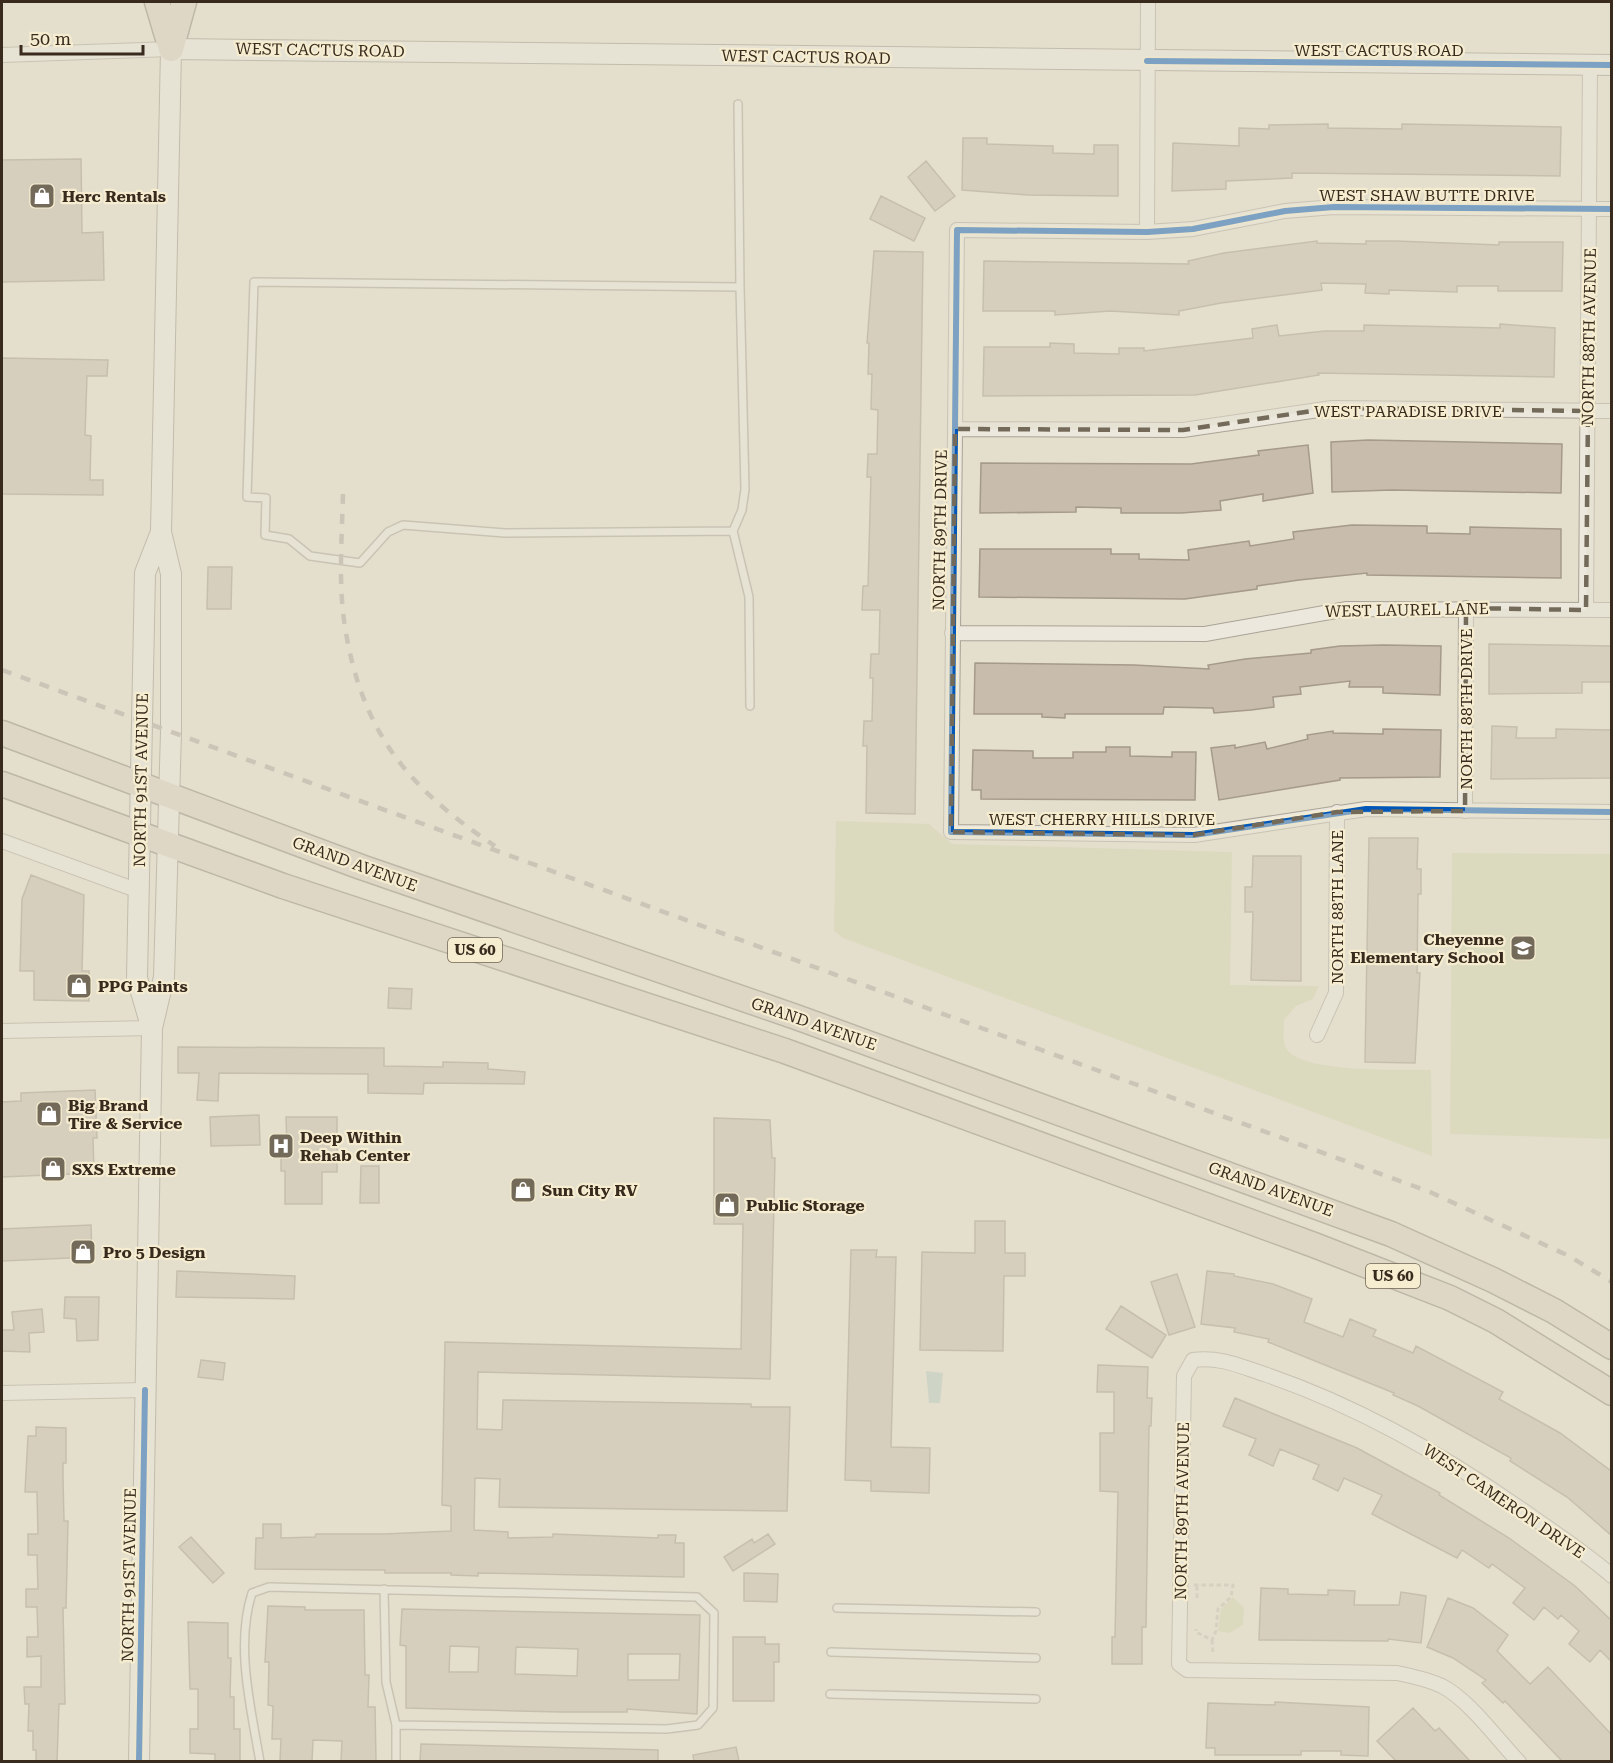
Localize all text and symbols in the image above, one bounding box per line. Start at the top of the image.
scale bar [21,18,142,56]
text: 50 m [30,28,71,49]
street label: WEST CACTUS ROAD [235,39,405,61]
street label: WEST CACTUS ROAD [1294,41,1464,60]
street label: WEST CACTUS ROAD [721,46,891,68]
shop icon: Herc Rentals [27,181,57,211]
street label: WEST SHAW BUTTE DRIVE [1319,186,1535,205]
place label: Herc Rentals [62,187,166,206]
street label: NORTH 88TH AVENUE [1578,248,1600,426]
street label: WEST PARADISE DRIVE [1314,402,1502,421]
street label: NORTH 89TH DRIVE [929,449,951,611]
street label: WEST LAUREL LANE [1325,599,1489,621]
street label: NORTH 88TH DRIVE [1457,628,1476,790]
street label: NORTH 91ST AVENUE [130,693,152,867]
street label: WEST CHERRY HILLS DRIVE [989,810,1215,829]
street label: NORTH 88TH LANE [1328,830,1347,984]
street label: GRAND AVENUE [290,833,420,895]
place label: Cheyenne Elementary School [1350,930,1505,967]
school or university icon: Cheyenne Elementary School [1508,933,1538,963]
road number: US 60 [448,938,502,962]
shop icon: PPG Paints [64,971,94,1001]
place label: PPG Paints [98,977,188,996]
street label: GRAND AVENUE [749,994,879,1054]
place label: Big Brand Tire & Service [68,1096,183,1133]
shop icon: Big Brand Tire & Service [34,1099,64,1129]
place label: Deep Within Rehab Center [300,1128,410,1165]
hospital icon: Deep Within Rehab Center [266,1131,296,1161]
shop icon: SXS Extreme [38,1154,68,1184]
street label: GRAND AVENUE [1206,1158,1336,1220]
place label: SXS Extreme [72,1160,176,1179]
shop icon: Sun City RV [508,1175,538,1205]
place label: Sun City RV [542,1181,638,1200]
shop icon: Public Storage [712,1190,742,1220]
place label: Public Storage [746,1196,865,1215]
shop icon: Pro 5 Design [68,1237,98,1267]
place label: Pro 5 Design [103,1243,206,1262]
road number: US 60 [1366,1264,1420,1288]
street label: NORTH 89TH AVENUE [1171,1422,1193,1600]
street label: WEST CAMERON DRIVE [1420,1440,1588,1562]
street label: NORTH 91ST AVENUE [118,1488,140,1662]

